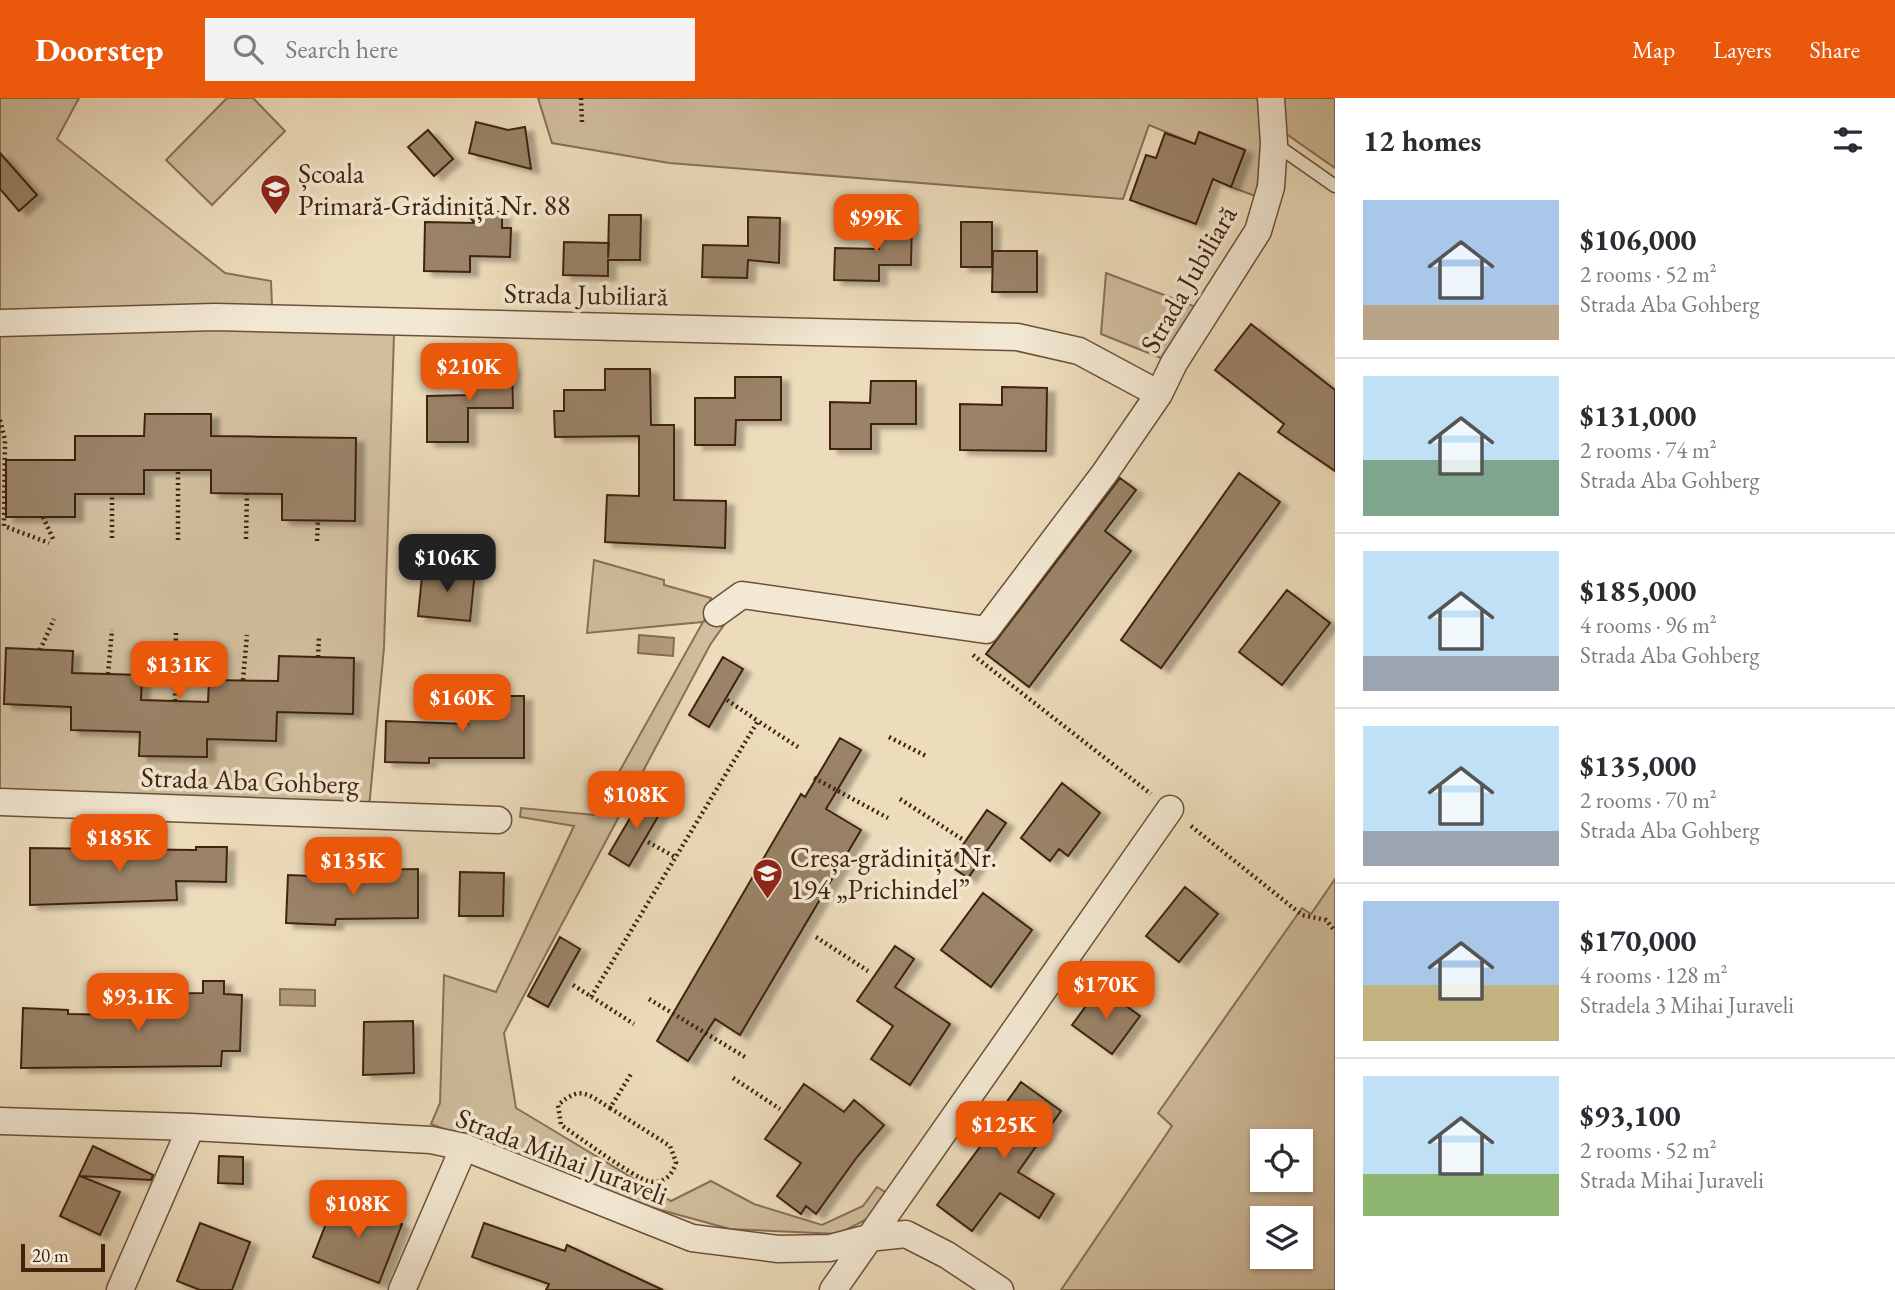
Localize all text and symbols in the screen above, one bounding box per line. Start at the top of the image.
search box [205,18,695,81]
text: Doorstep [35,28,163,71]
icon: search [229,30,267,68]
text: Search here [285,32,398,66]
text: Map [1632,34,1675,65]
text: Layers [1713,34,1772,65]
text: Share [1810,34,1860,65]
text: 12 homes [1363,121,1481,160]
icon: filters [1829,121,1867,159]
place label: Școala Primară-Grădiniță Nr. 88 [298,155,570,223]
school or university icon: Școala Primară-Grădiniță Nr. 88 [258,172,292,216]
pin: $99K [835,194,917,254]
street label: Strada Jubiliară [1131,198,1245,359]
text: $99K [850,202,902,232]
text: $106,000 [1580,220,1696,259]
icon: home [1419,228,1503,312]
text: 2 rooms · 52 m² [1580,259,1717,289]
street label: Strada Jubiliară [504,275,669,313]
text: Strada Aba Gohberg [1580,289,1759,319]
pin: $210K [420,344,518,403]
text: $210K [437,351,501,381]
text: $131,000 [1580,396,1696,435]
icon: home [1419,404,1503,488]
text: 2 rooms · 74 m² [1580,435,1717,465]
text: Strada Aba Gohberg [1580,465,1759,495]
pin: $106K [398,534,496,594]
text: $106K [415,542,479,572]
text: $185,000 [1580,571,1696,610]
icon: home [1419,579,1503,663]
text: 4 rooms · 96 m² [1580,610,1717,640]
text: Strada Aba Gohberg [1580,640,1759,670]
pin: $131K [130,642,228,701]
text: $131K [147,649,211,679]
pin: $160K [413,674,511,734]
text: $160K [430,682,494,712]
text: $135,000 [1580,746,1696,785]
icon: home [1419,754,1503,838]
street label: Strada Aba Gohberg [140,758,361,802]
pin: $108K [587,772,685,831]
text: $108K [604,779,668,809]
text: 2 rooms · 70 m² [1580,785,1717,815]
pin: $185K [70,814,168,874]
text: Strada Aba Gohberg [1580,815,1759,845]
text: $185K [87,822,151,852]
pin: $135K [304,838,402,897]
place label: Creșa-grădiniță Nr. 194 „Prichindel” [790,839,997,907]
text: $135K [321,845,385,875]
school or university icon: Creșa-grădiniță Nr. 194 „Prichindel” [750,856,784,900]
text: $170,000 [1580,921,1696,960]
icon: home [1419,929,1503,1013]
text: 4 rooms · 128 m² [1580,960,1728,990]
pin: $170K [1057,962,1155,1021]
text: $170K [1074,969,1138,999]
pin: $93.1K [81,974,195,1033]
text: $93.1K [103,981,173,1011]
text: Stradela 3 Mihai Juraveli [1580,990,1794,1020]
text: $93,100 [1580,1096,1681,1135]
street label: Strada Mihai Juraveli [451,1099,673,1213]
pin: $125K [955,1102,1053,1161]
icon: home [1419,1104,1503,1188]
text: $125K [972,1109,1036,1139]
map controls [1250,1129,1313,1269]
button: locate [1250,1129,1313,1192]
text: 2 rooms · 52 m² [1580,1135,1717,1165]
text: Strada Mihai Juraveli [1580,1165,1764,1195]
pin: $108K [309,1180,407,1240]
text: $108K [326,1188,390,1218]
button: layers [1250,1206,1313,1269]
scale bar [21,1241,105,1273]
text: 20 m [32,1243,69,1268]

